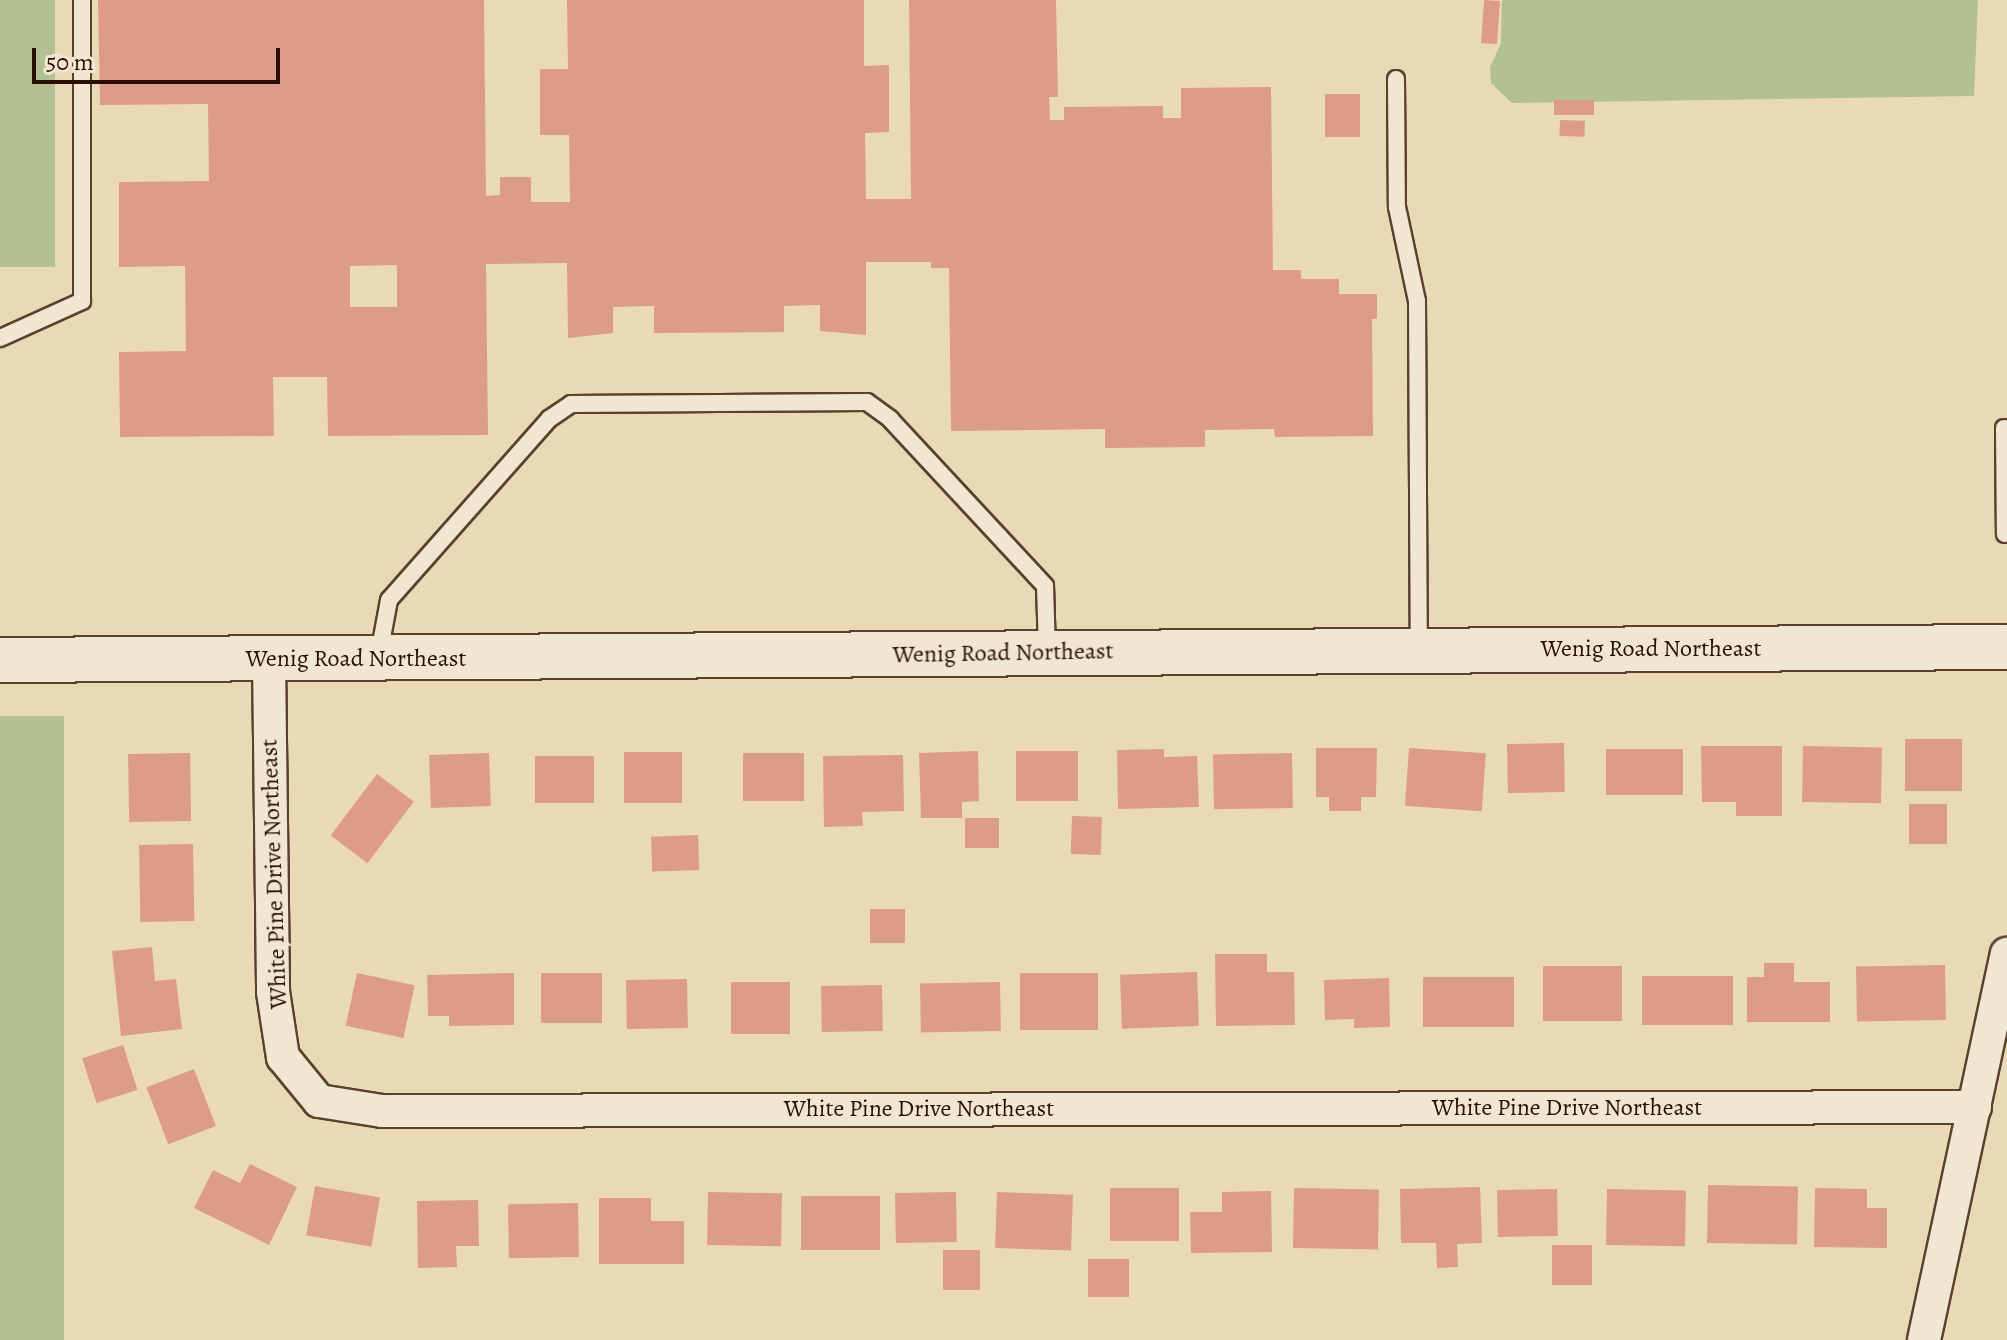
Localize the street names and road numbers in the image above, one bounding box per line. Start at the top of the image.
street label: Wenig Road Northeast [1541,635,1761,663]
street label: Wenig Road Northeast [892,637,1114,669]
street label: Wenig Road Northeast [246,645,466,673]
street label: White Pine Drive Northeast [255,738,293,1010]
street label: White Pine Drive Northeast [1432,1094,1702,1122]
street label: White Pine Drive Northeast [784,1095,1054,1123]

